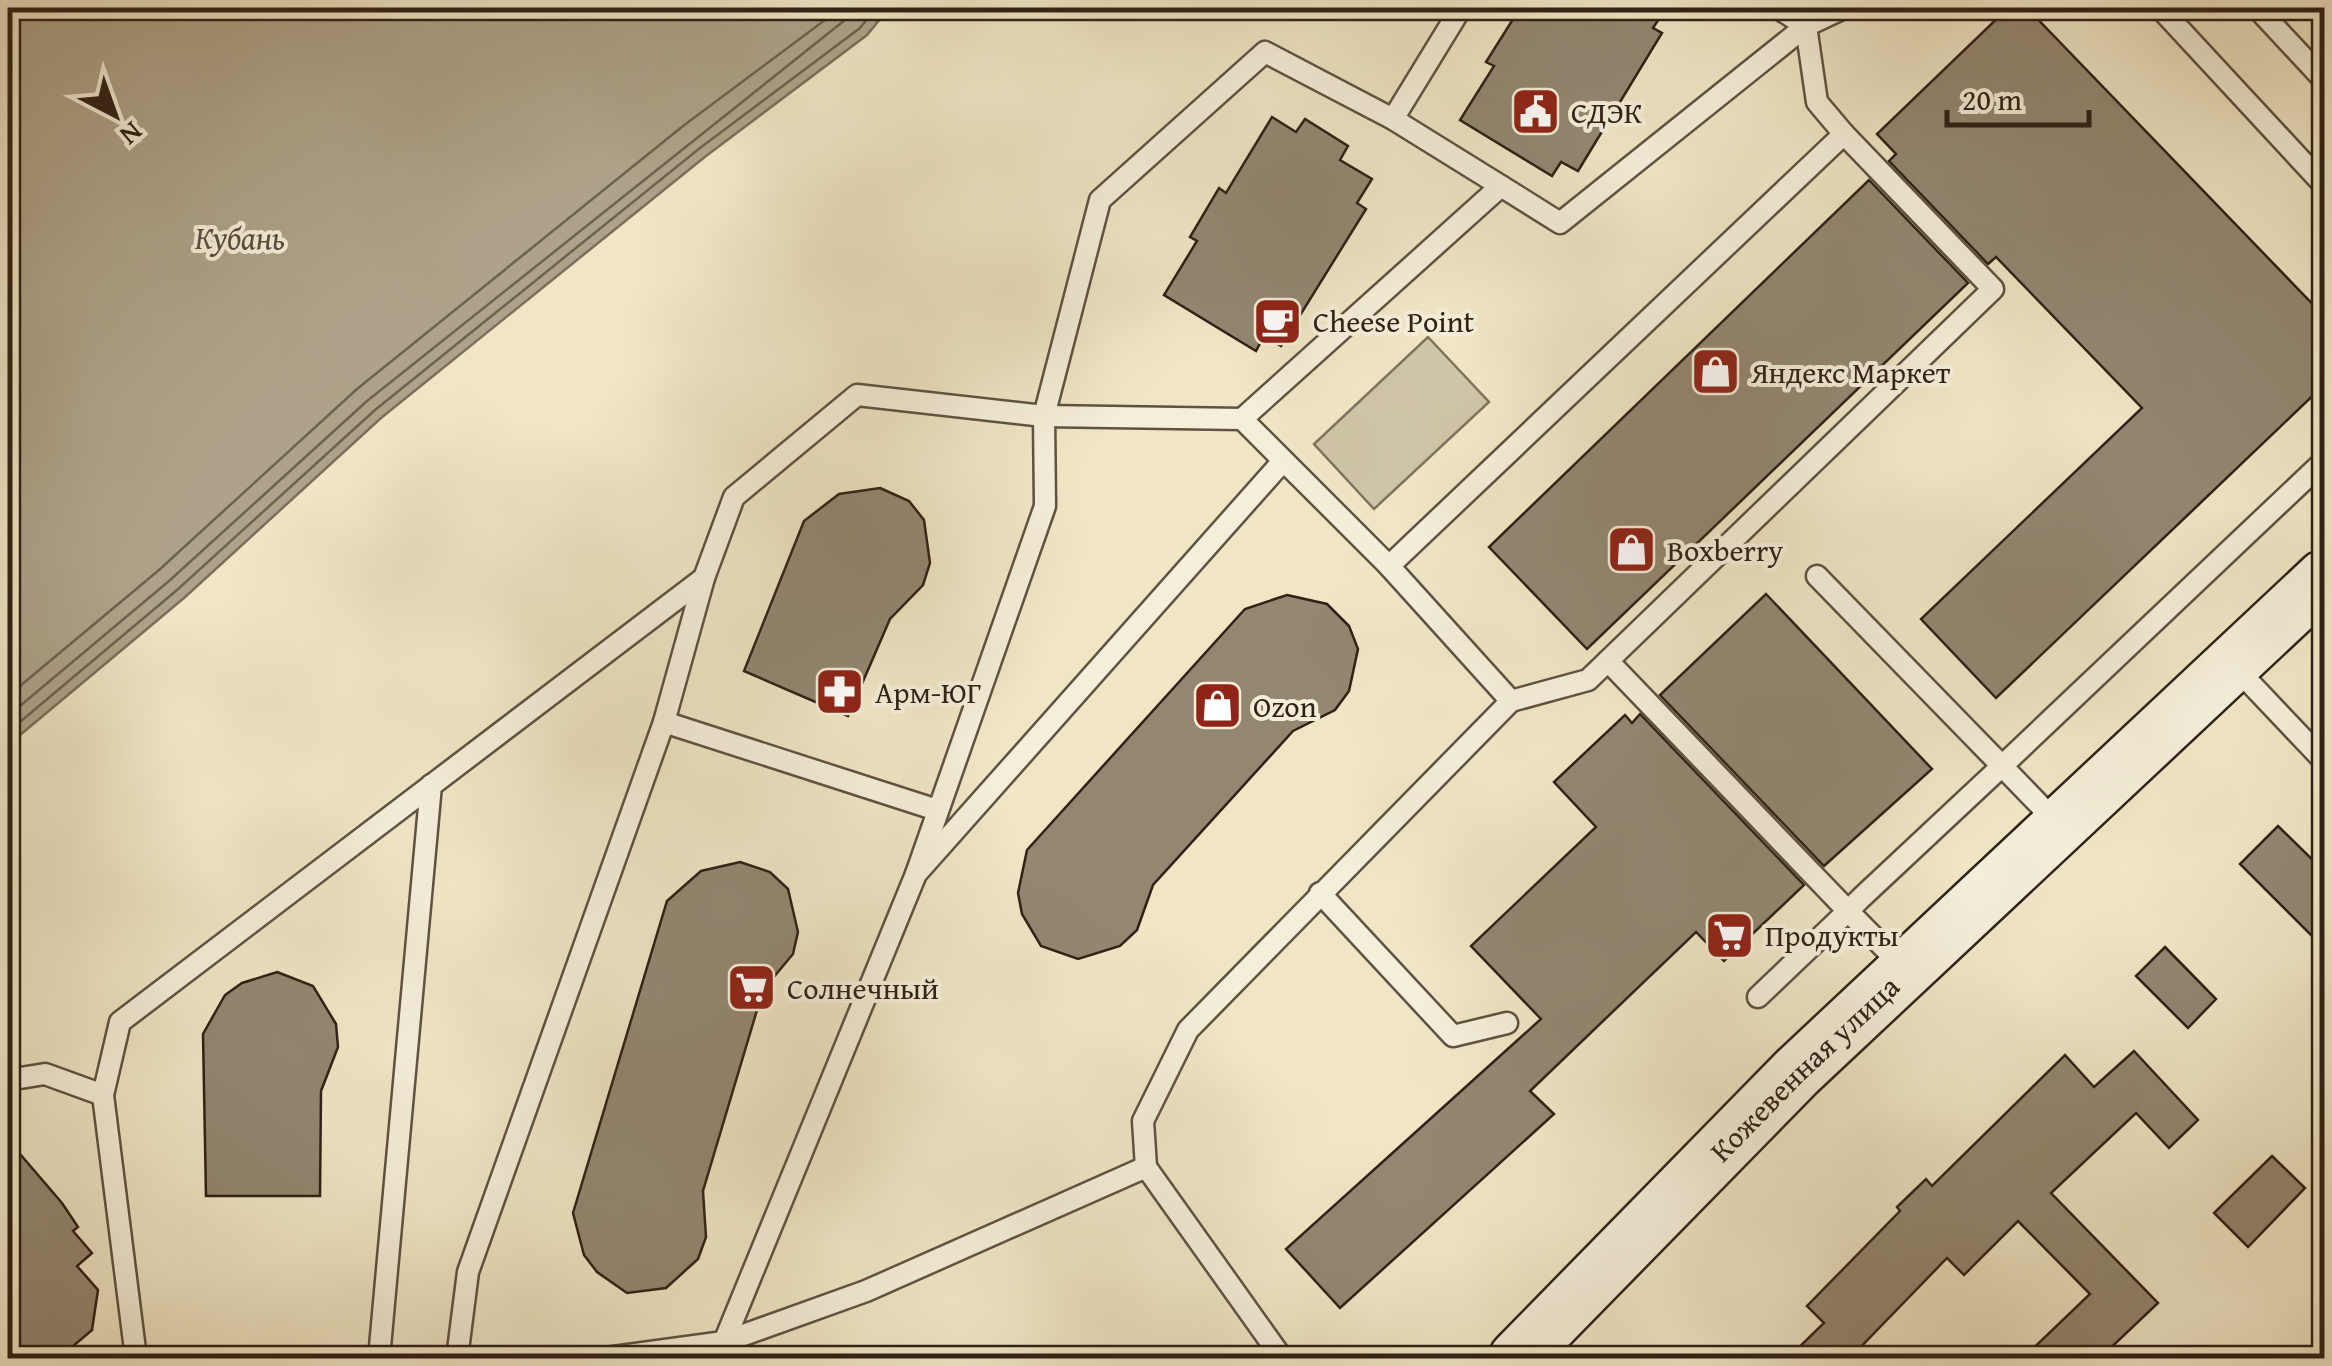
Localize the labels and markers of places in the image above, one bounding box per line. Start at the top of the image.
public building icon: СДЭК [1510,86,1562,138]
place label: СДЭК [1571,90,1643,134]
cafe icon: Cheese Point [1252,295,1304,347]
place label: Cheese Point [1313,299,1475,343]
shop icon: Яндекс Маркет [1690,346,1742,398]
place label: Яндекс Маркет [1750,350,1951,394]
shop icon: Boxberry [1606,524,1658,576]
place label: Boxberry [1667,528,1783,572]
pharmacy icon: Арм-ЮГ [814,666,866,718]
place label: Арм-ЮГ [875,670,981,714]
shop icon: Ozon [1192,680,1244,732]
place label: Ozon [1253,684,1317,728]
supermarket icon: Продукты [1704,909,1756,961]
place label: Продукты [1765,913,1899,957]
supermarket icon: Солнечный [726,962,778,1014]
place label: Солнечный [787,966,939,1010]

